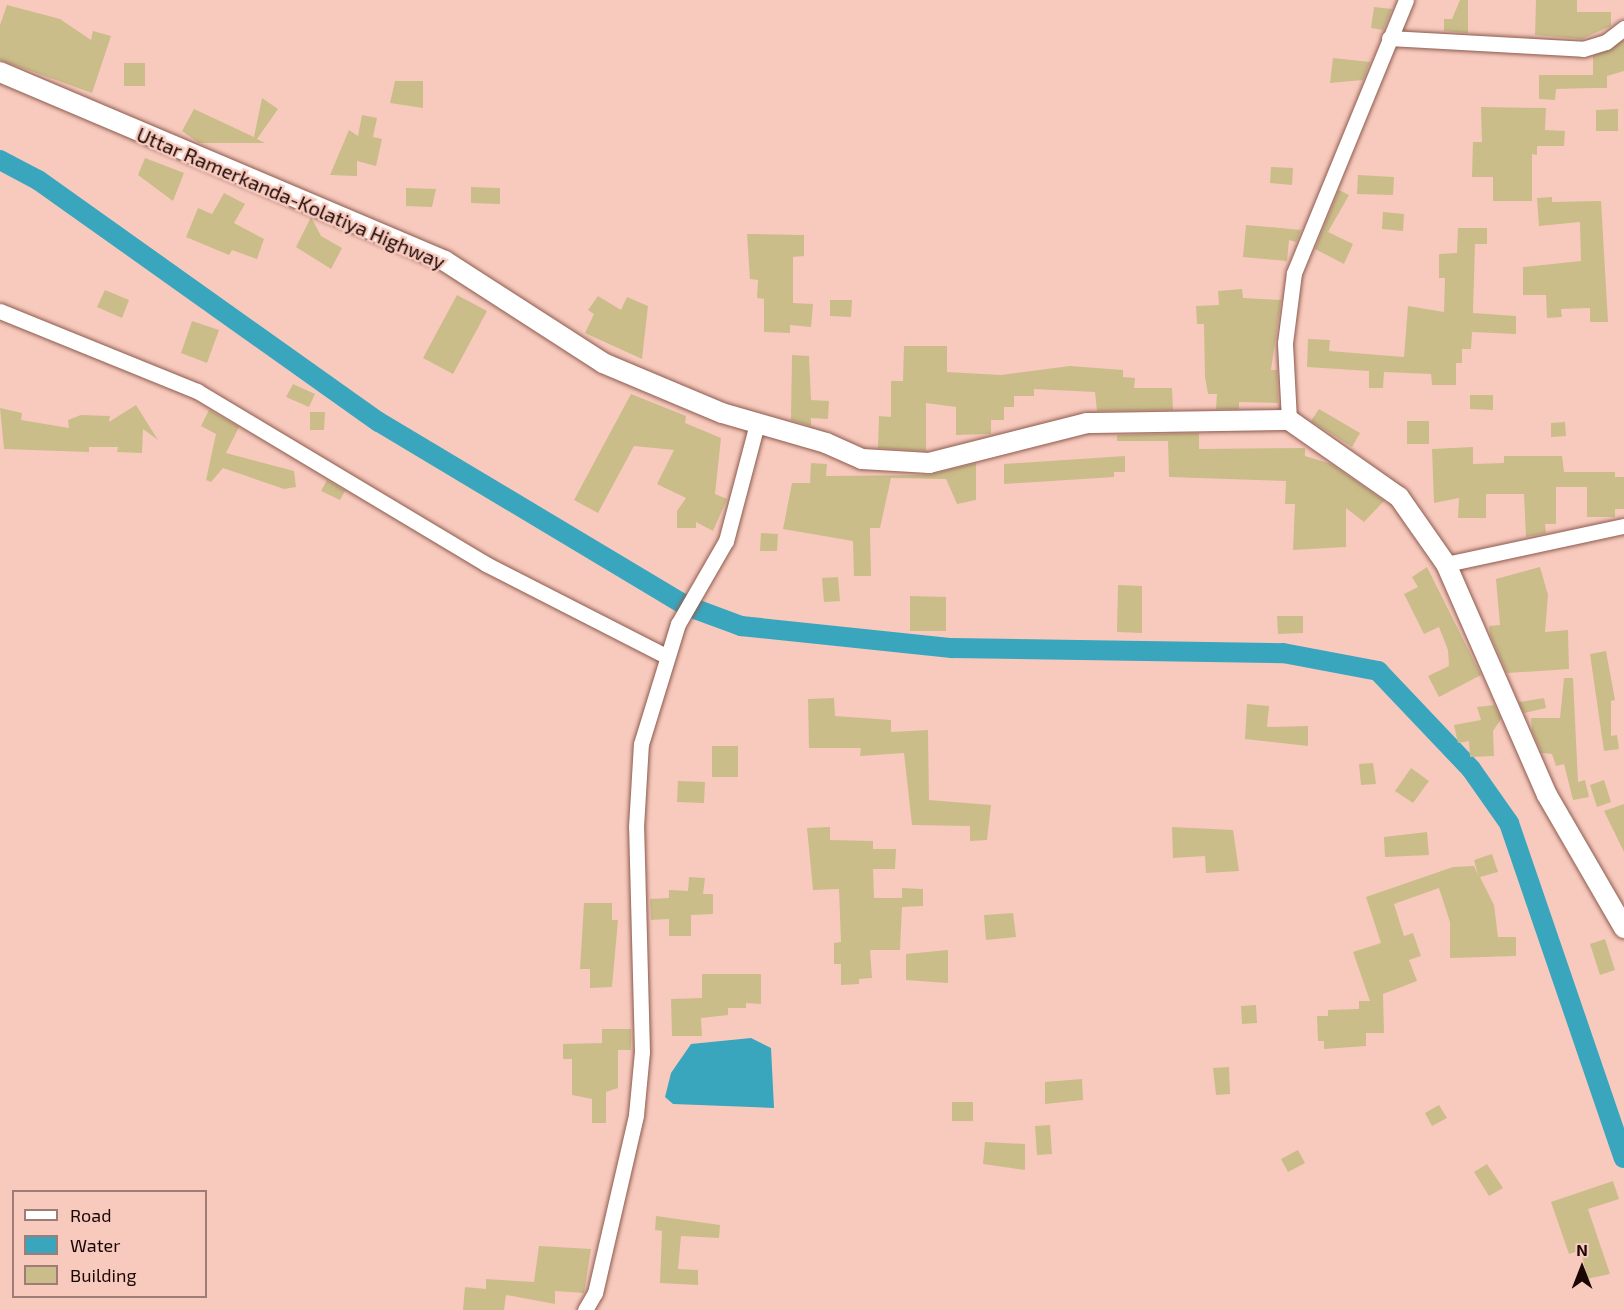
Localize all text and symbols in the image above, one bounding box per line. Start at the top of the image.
street label: Uttar Ramerkanda-Kolatiya Highway [133,122,449,274]
legend [12,1190,207,1298]
text: Road [70,1204,111,1226]
text: Water [70,1234,120,1256]
north arrow [1552,1238,1612,1298]
text: N [1576,1240,1588,1259]
text: Building [70,1264,137,1286]

